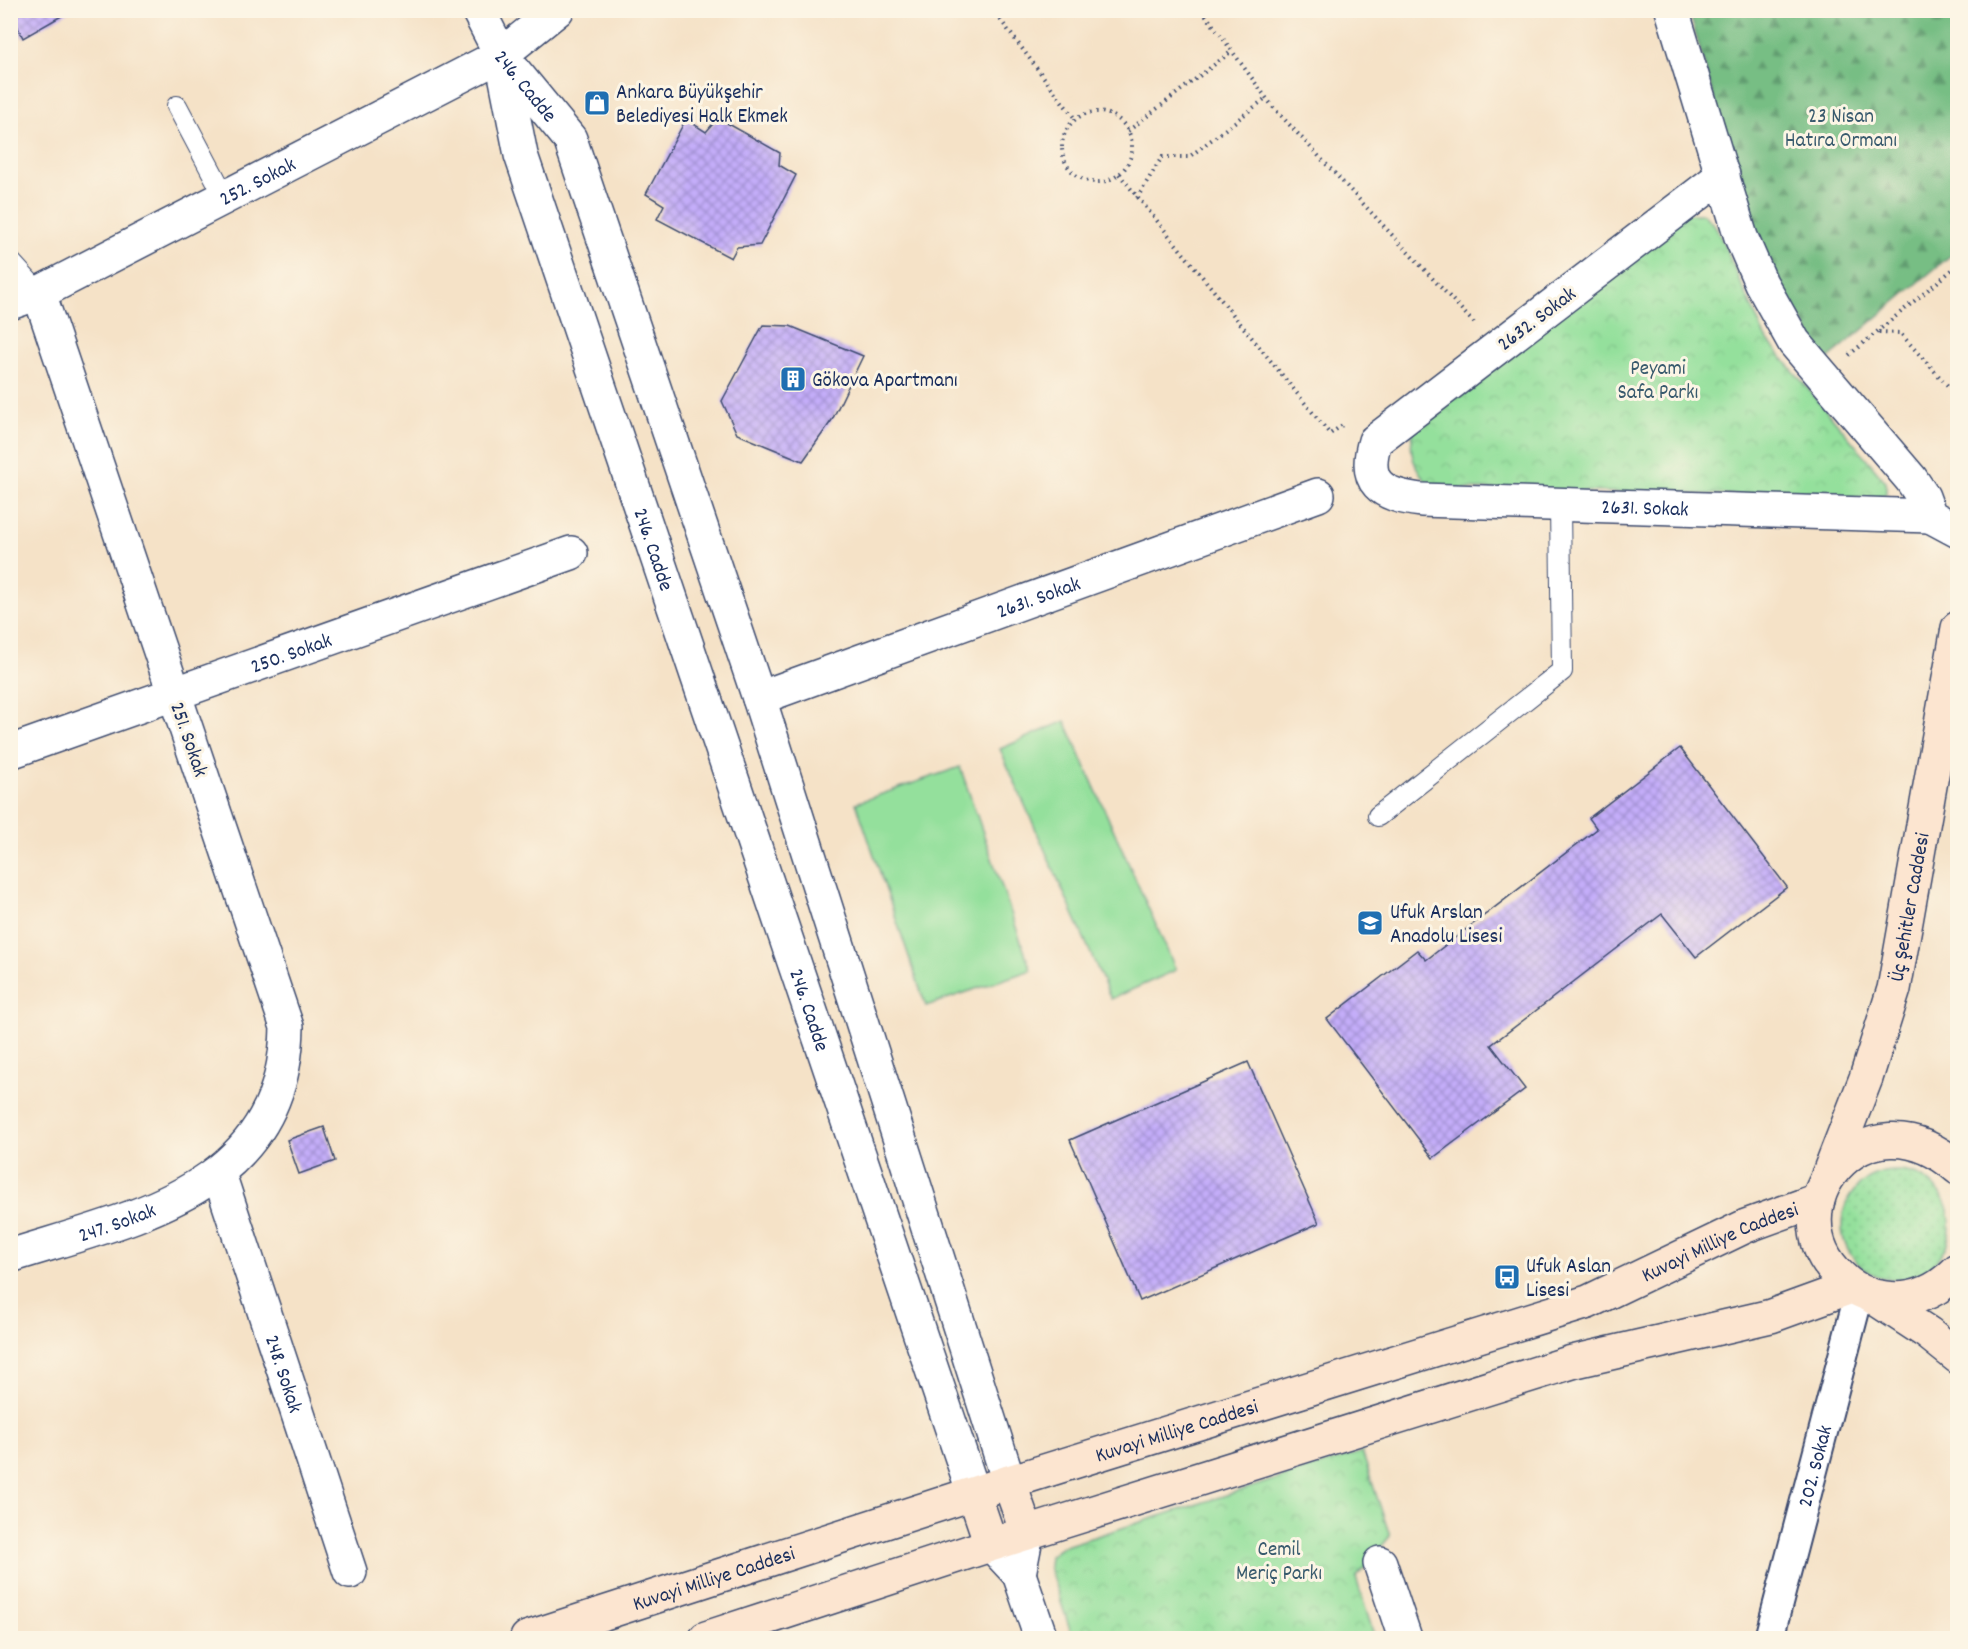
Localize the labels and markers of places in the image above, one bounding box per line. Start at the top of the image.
place label: Ankara Büyükşehir Belediyesi Halk Ekmek [616,79,788,133]
shop icon: Ankara Büyükşehir Belediyesi Halk Ekmek [582,88,612,118]
building icon: Gökova Apartmanı [778,364,808,394]
place label: Gökova Apartmanı [812,367,958,397]
place label: Ufuk Arslan Anadolu Lisesi [1390,899,1502,953]
school or university icon: Ufuk Arslan Anadolu Lisesi [1355,908,1385,938]
place label: Ufuk Aslan Lisesi [1526,1253,1611,1307]
bus stop icon: Ufuk Aslan Lisesi [1492,1262,1522,1292]

